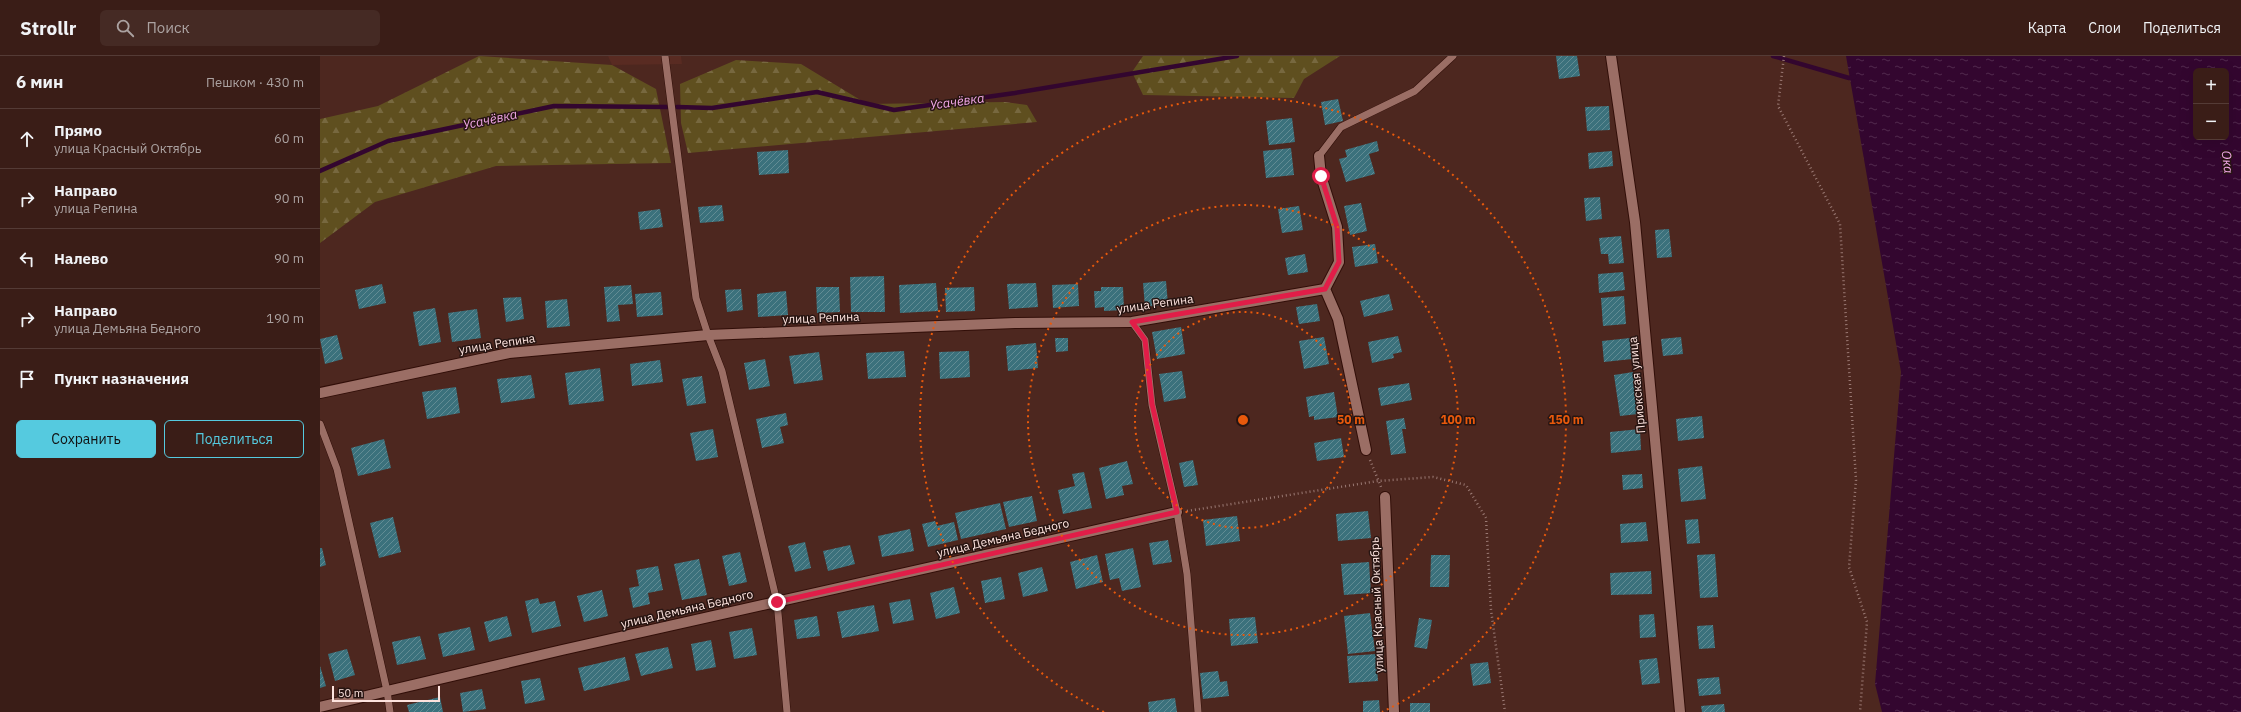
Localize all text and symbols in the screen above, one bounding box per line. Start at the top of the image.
search box [100,10,380,46]
text: Strollr [20,16,76,40]
icon: search [114,17,136,39]
text: Поиск [146,18,190,37]
text: Карта [2028,19,2066,37]
text: Слои [2088,19,2121,37]
text: Поделиться [2143,19,2221,37]
map controls [2193,68,2229,140]
button: + [2193,68,2229,104]
text: 6 мин [16,71,63,93]
text: Пешком · 430 m [206,74,304,91]
water label: Усачёвка [929,89,986,114]
button: − [2193,104,2229,140]
water label: Усачёвка [461,105,519,134]
text: Прямо [54,121,102,140]
icon: ahead [16,128,38,150]
text: 60 m [274,130,304,147]
text: улица Красный Октябрь [54,140,201,157]
water label: Ока [2217,149,2238,175]
route start [1312,167,1330,185]
text: Направо [54,181,117,200]
icon: right [16,188,38,210]
text: 90 m [274,190,304,207]
text: улица Репина [54,200,138,217]
icon: left [16,248,38,270]
text: Налево [54,249,108,268]
text: 90 m [274,250,304,267]
street label: улица Репина [1116,291,1195,316]
text: Направо [54,301,117,320]
icon: right [16,308,38,330]
street label: улица Репина [782,309,860,326]
text: 190 m [266,310,304,327]
text: улица Демьяна Бедного [54,320,201,337]
street label: улица Репина [458,330,537,357]
street label: Приокская улица [1625,336,1648,434]
icon: arrive [16,368,38,390]
text: Пункт назначения [54,369,189,388]
text: 50 m [1337,412,1365,427]
text: 100 m [1440,412,1476,427]
text: 150 m [1548,412,1584,427]
centre of rings [1236,413,1250,427]
button: Сохранить [16,420,156,458]
button: Поделиться [164,420,304,458]
street label: улица Демьяна Бедного [935,515,1071,560]
street label: улица Красный Октябрь [1367,537,1386,673]
street label: улица Демьяна Бедного [619,586,755,631]
route end [768,593,786,611]
scale bar [332,684,440,703]
text: 50 m [338,686,363,700]

